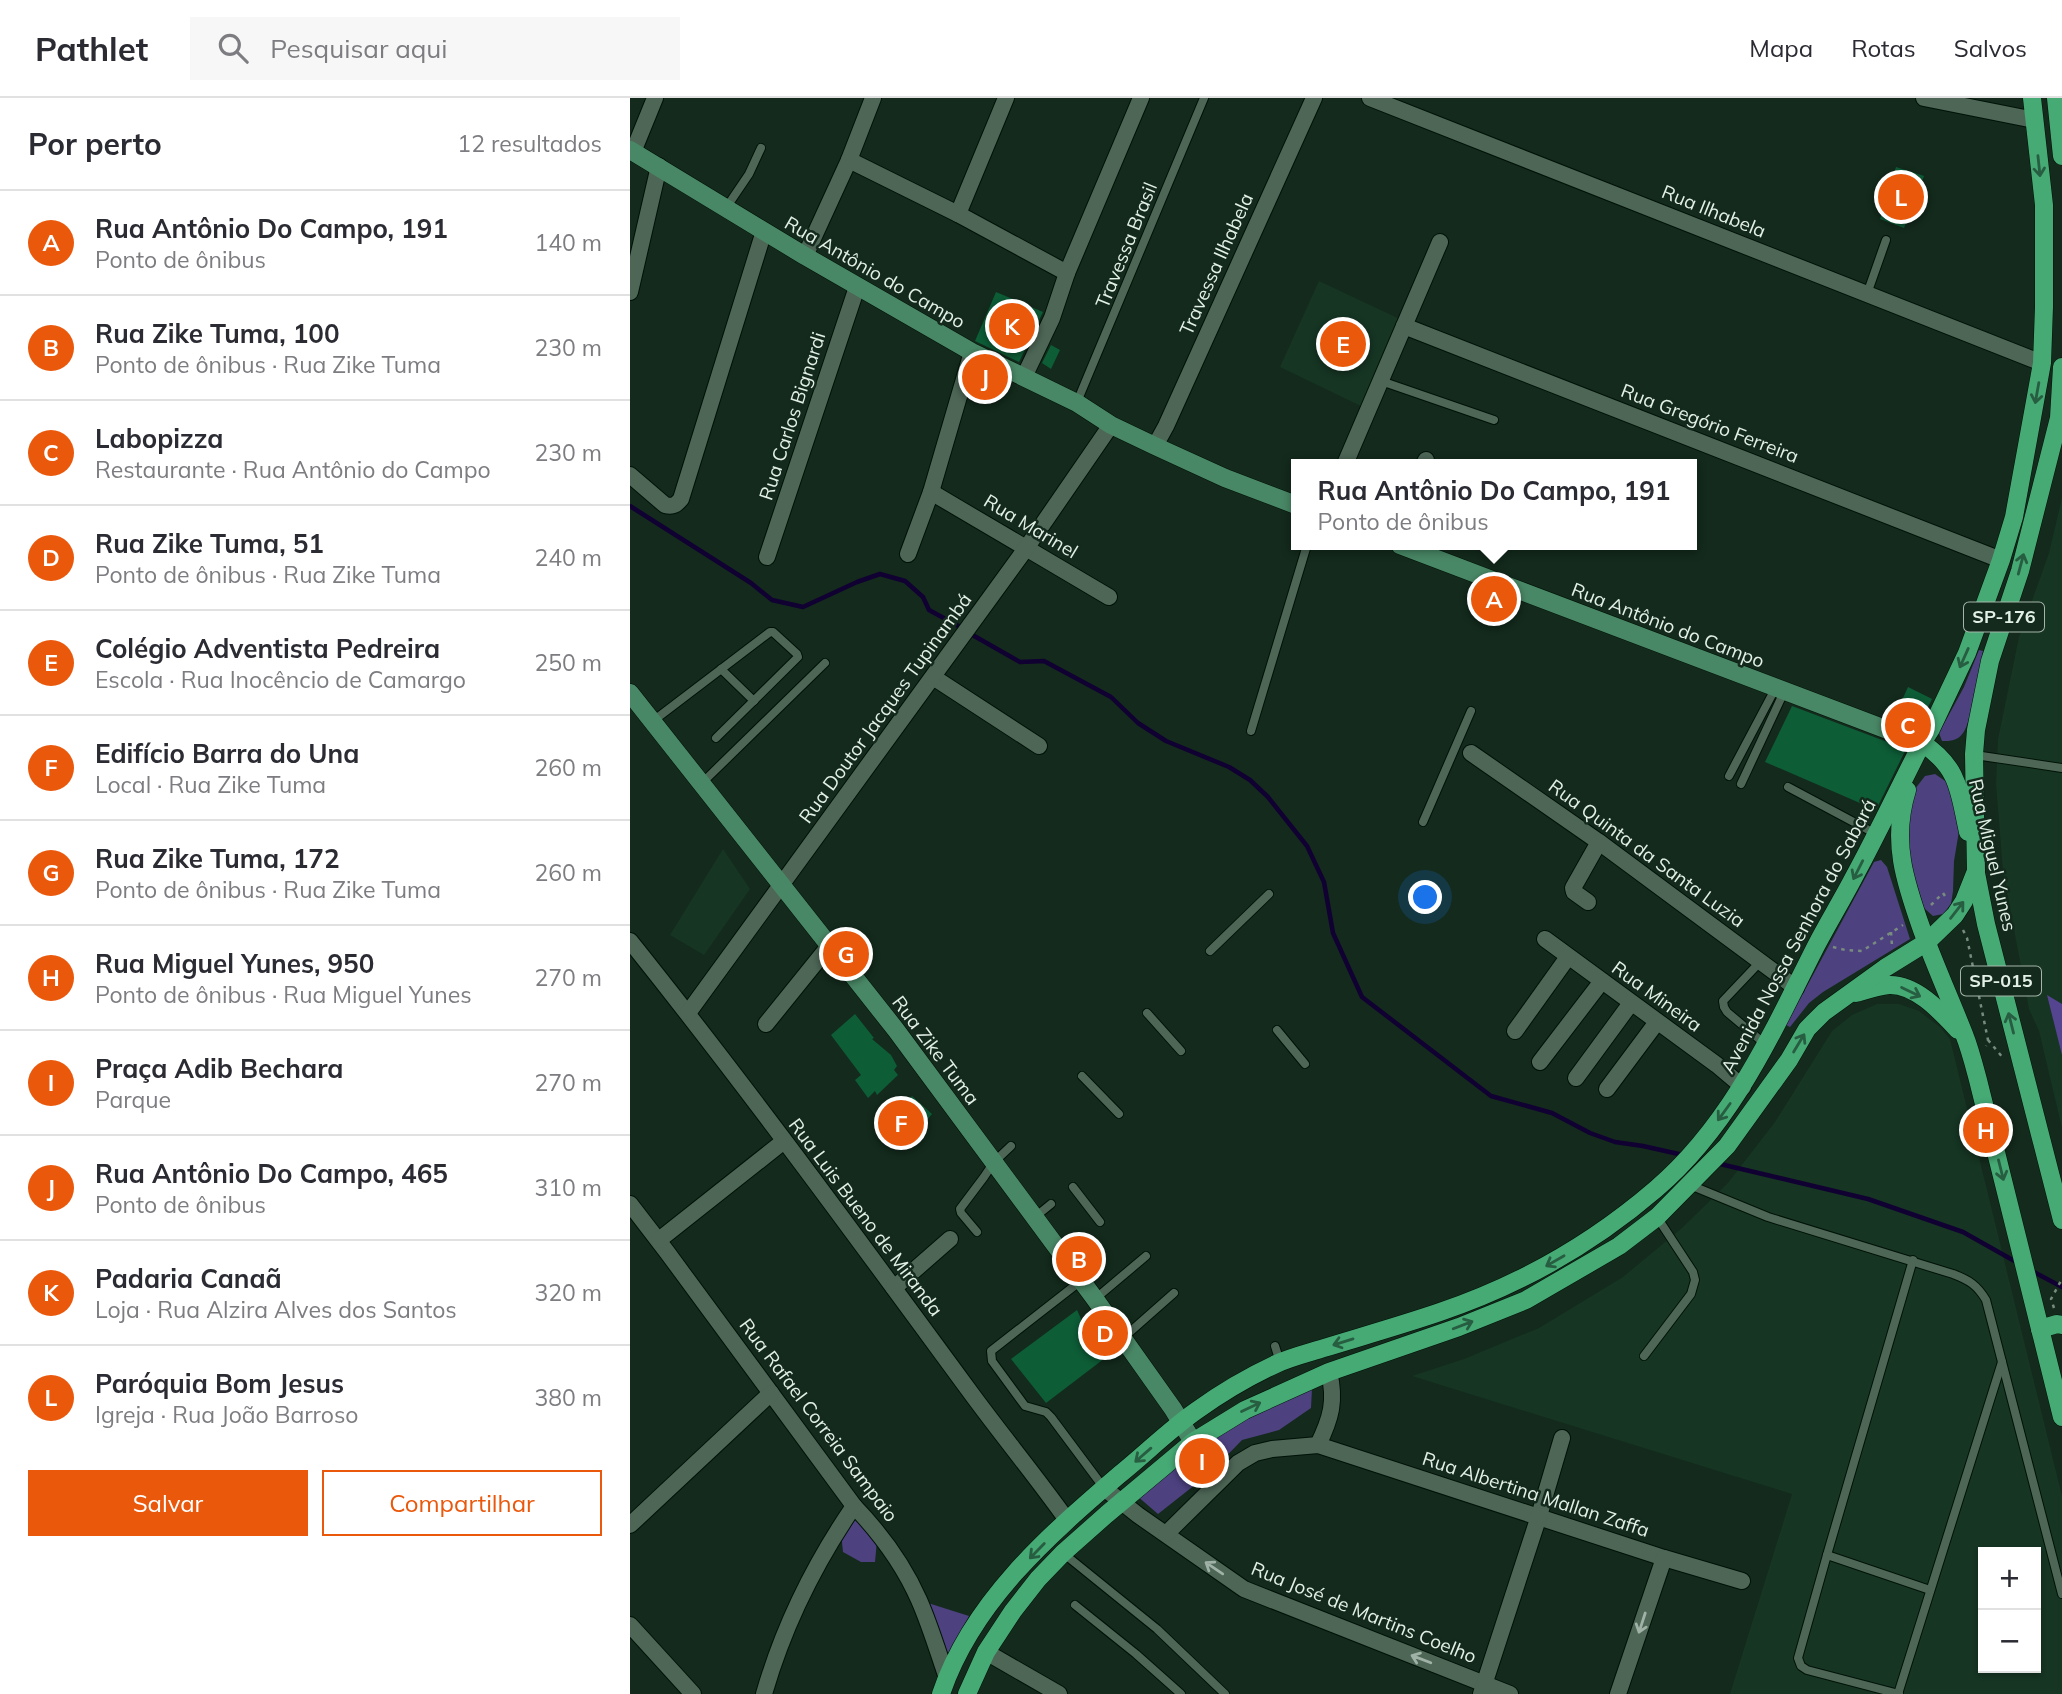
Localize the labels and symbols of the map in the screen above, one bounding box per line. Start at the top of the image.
one-way arrow [2033,154,2046,177]
pin: L [1878,171,1924,223]
street label: Travessa Brasil [1090,179,1162,311]
street label: Rua Ilhabela [1658,179,1770,243]
street label: Travessa Ilhabela [1174,189,1258,339]
street label: Rua Antônio do Campo [780,210,970,334]
pin: K [989,300,1035,352]
pin: E [1320,318,1366,370]
street label: Rua Carlos Bignardi [753,329,831,503]
pin: J [962,351,1008,403]
street label: Rua Gregório Ferreira [1618,378,1802,468]
one-way arrow [2030,381,2043,404]
street label: Rua Marinel [980,489,1082,563]
one-way arrow [2015,554,2028,576]
pin: A [1471,573,1517,625]
street label: Rua Antônio do Campo [1568,577,1768,673]
street label: Rua Doutor Jacques Tupinambá [793,588,977,828]
road number: SP-176 [1964,602,2044,632]
one-way arrow [1957,647,1970,668]
pin: C [1885,699,1931,751]
street label: Rua Quinta da Santa Luzia [1544,774,1750,932]
street label: Rua Miguel Yunes [1964,777,2022,933]
street label: Avenida Nossa Senhora do Sabará [1715,795,1881,1077]
one-way arrow [1851,859,1864,880]
your location [1408,880,1442,914]
one-way arrow [1950,902,1965,920]
pin: G [823,928,869,980]
street label: Rua Mineira [1607,955,1707,1037]
road number: SP-015 [1961,966,2041,996]
one-way arrow [1900,986,1921,999]
street label: Rua Zike Tuma [887,991,985,1109]
one-way arrow [2004,1012,2017,1035]
one-way arrow [1792,1034,1806,1054]
pin: F [878,1097,924,1149]
one-way arrow [1717,1102,1732,1121]
pin: H [1963,1104,2009,1156]
street label: Rua Luis Bueno de Miranda [784,1113,948,1321]
one-way arrow [1995,1158,2008,1181]
pin: B [1056,1233,1102,1285]
one-way arrow [1545,1255,1566,1268]
pin: D [1082,1307,1128,1359]
street label: Rua Rafael Correia Sampaio [735,1313,903,1527]
one-way arrow [1452,1318,1474,1331]
one-way arrow [1333,1337,1355,1350]
one-way arrow [1241,1400,1262,1413]
pin: I [1179,1435,1225,1487]
street label: Rua Albertina Mallan Zaffa [1419,1446,1653,1542]
one-way arrow [1134,1447,1152,1463]
one-way arrow [1028,1542,1045,1559]
street label: Rua José de Martins Coelho [1248,1556,1480,1668]
one-way arrow [1204,1561,1224,1575]
one-way arrow [1635,1612,1647,1634]
one-way arrow [1411,1651,1433,1664]

